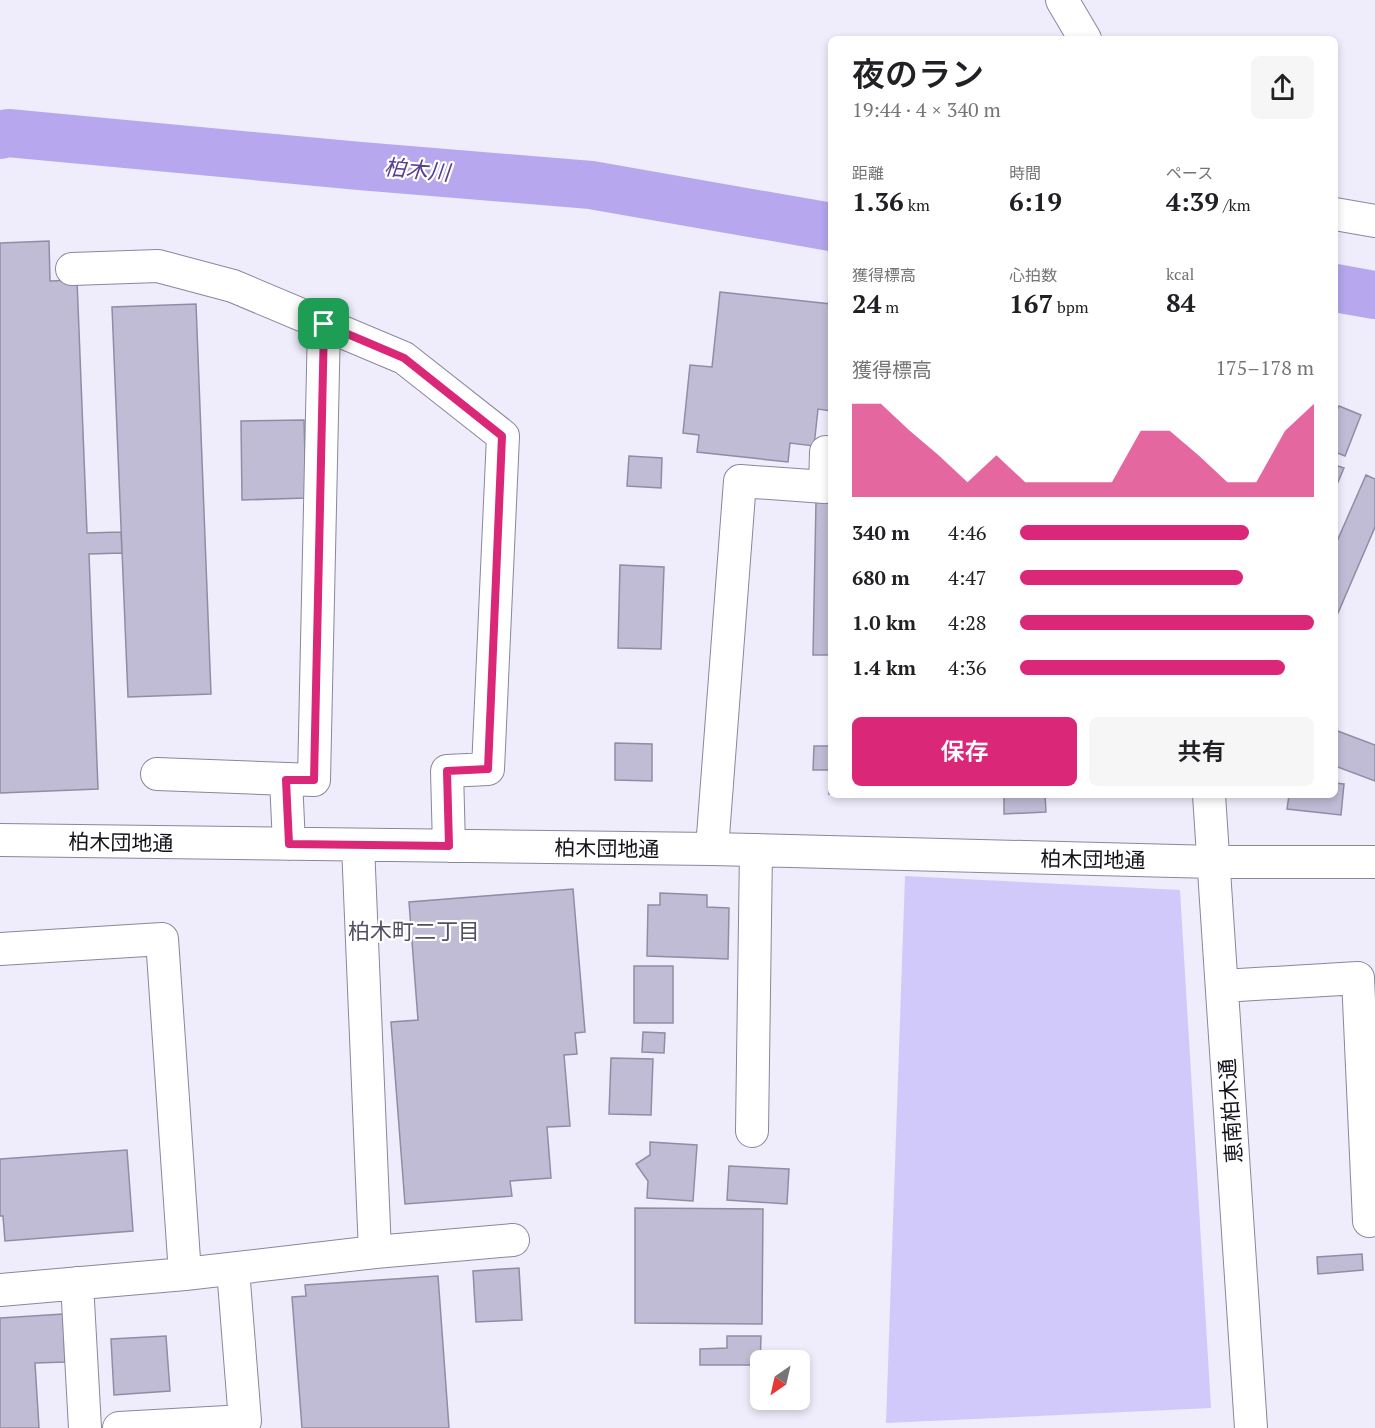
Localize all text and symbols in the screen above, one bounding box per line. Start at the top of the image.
text: 夜のラン [852,52,984,95]
button: share [1251,56,1314,119]
text: 19:44 · 4 × 340 m [852,96,1001,123]
water label: 柏木川 [383,152,453,186]
text: 距離 [852,162,884,184]
text: 時間 [1009,162,1041,184]
text: ペース [1166,162,1213,184]
text: 1.36 [852,184,904,218]
text: 6:19 [1009,184,1062,218]
text: 4:39 [1166,184,1219,218]
text: km [904,194,930,216]
text: /km [1219,194,1250,216]
text: kcal [1166,263,1194,285]
text: 獲得標高 [852,264,916,286]
text: 心拍数 [1009,264,1057,286]
text: 84 [1166,285,1195,319]
text: 24 [852,286,881,320]
text: 167 [1009,286,1053,320]
text: m [881,296,899,318]
text: bpm [1053,296,1089,318]
pin [298,298,349,349]
icon: arrive [307,307,340,340]
text: 175–178 m [1215,354,1314,381]
text: 獲得標高 [852,356,932,383]
text: 340 m [852,519,910,546]
text: 4:46 [948,519,987,546]
text: 680 m [852,564,910,591]
text: 4:47 [948,564,987,591]
text: 1.0 km [852,609,916,636]
text: 4:28 [948,609,987,636]
text: 1.4 km [852,654,916,681]
text: 4:36 [948,654,987,681]
button: 保存 [852,717,1077,786]
button: 共有 [1089,717,1314,786]
street label: 柏木団地通 [68,827,174,857]
street label: 柏木団地通 [554,833,660,863]
street label: 柏木団地通 [1040,844,1146,874]
district label: 柏木町二丁目 [348,916,480,945]
street label: 恵南柏木通 [1212,1058,1248,1164]
north arrow [750,1350,810,1410]
map controls [750,1350,810,1410]

